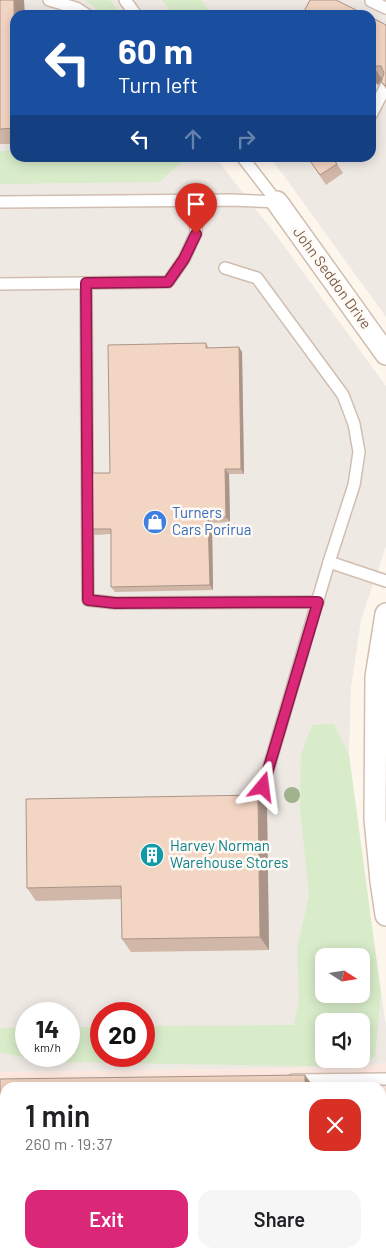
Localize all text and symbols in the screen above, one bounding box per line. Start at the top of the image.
text: 60 m [118,29,193,71]
icon: left [35,30,100,95]
text: Turn left [118,71,198,97]
icon: left [126,125,154,153]
icon: ahead [179,125,207,153]
icon: right [232,125,260,153]
pin [175,183,217,234]
icon: arrive [182,190,210,218]
street label: John Seddon Drive [290,223,376,332]
place label: Turners Cars Porirua [172,503,252,538]
shop icon: Turners Cars Porirua [142,509,168,535]
position arrow [236,760,288,812]
place label: Harvey Norman Warehouse Stores [170,836,289,871]
building icon: Harvey Norman Warehouse Stores [139,842,165,868]
north arrow [315,948,370,1002]
map controls [315,948,370,1068]
speed limit sign: 20 [90,1002,155,1067]
text: 14 [36,1013,59,1043]
button: sound [315,1013,370,1068]
text: km/h [34,1040,61,1054]
text: 1 min [25,1097,90,1133]
button: close [309,1099,361,1151]
text: 260 m · 19:37 [25,1134,112,1153]
button: Exit [25,1190,188,1248]
button: Share [198,1190,361,1248]

